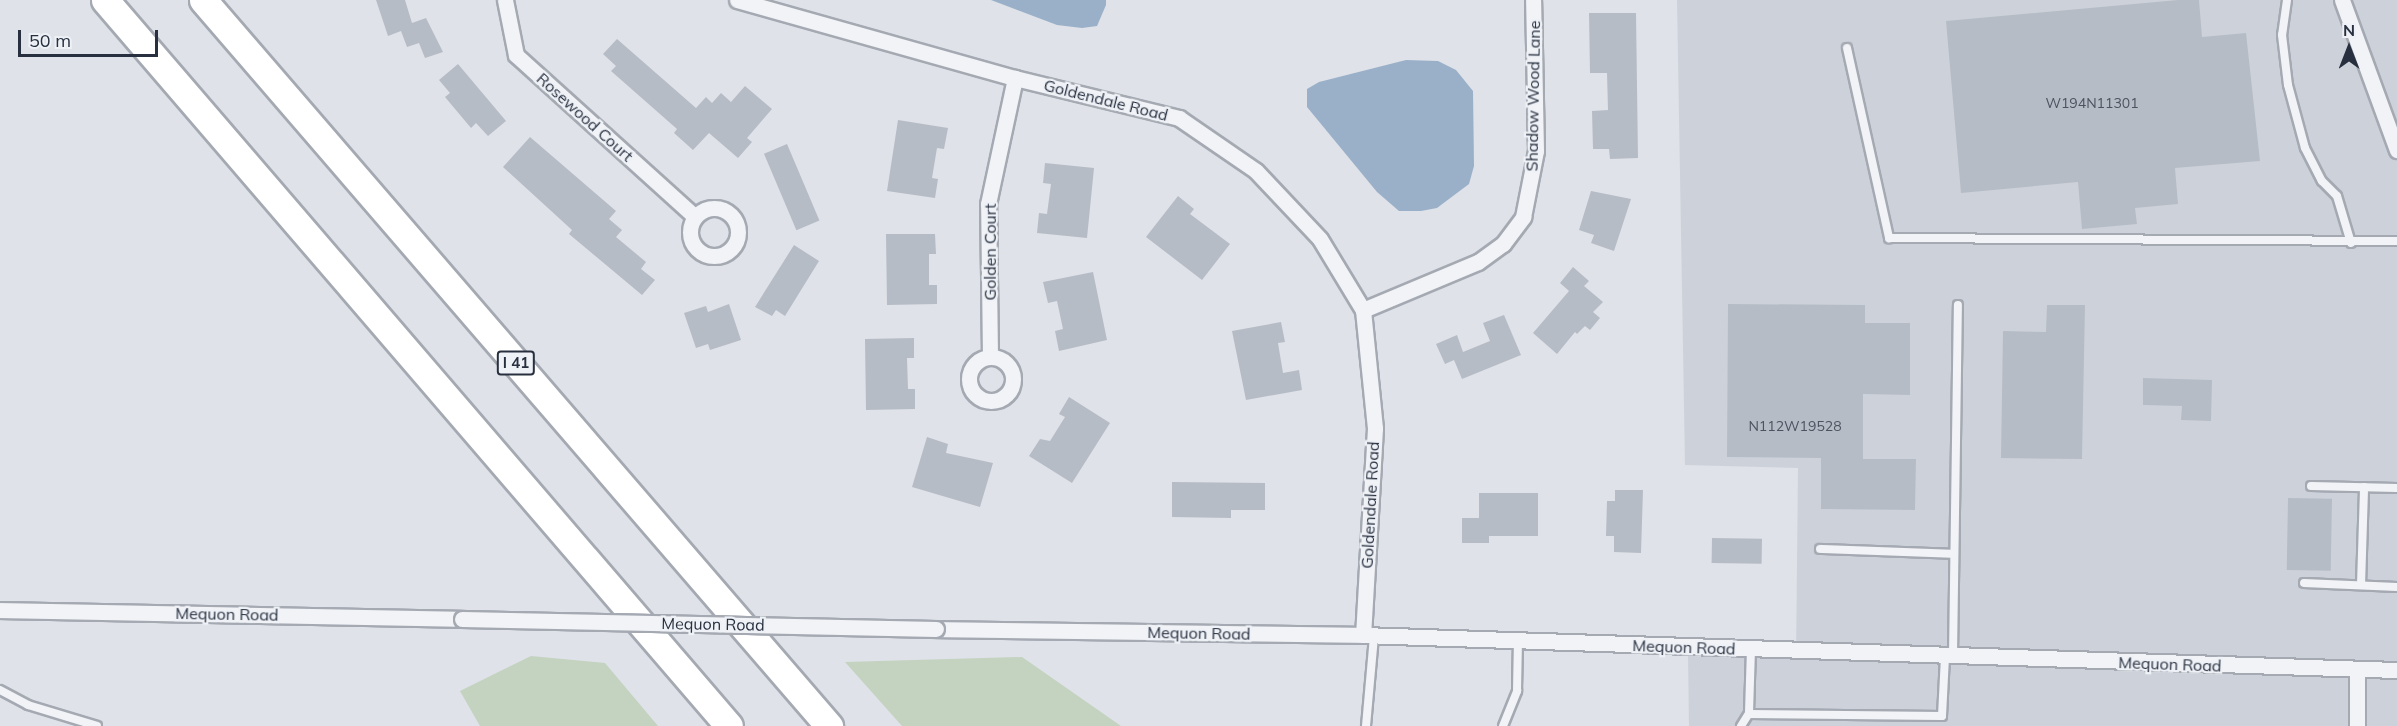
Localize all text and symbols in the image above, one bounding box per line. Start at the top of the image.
scale bar [21,18,160,56]
north arrow [2319,18,2379,78]
street label: Shadow Wood Lane [1522,20,1544,172]
text: N [2343,20,2355,40]
text: 50 m [29,29,71,52]
street label: Rosewood Court [533,69,637,165]
street label: Goldendale Road [1042,75,1170,125]
house number: W194N11301 [2045,95,2139,111]
street label: Golden Court [980,203,1000,301]
road number: I 41 [496,351,536,375]
house number: N112W19528 [1748,418,1842,434]
street label: Goldendale Road [1357,441,1383,569]
street label: Mequon Road [175,604,279,624]
street label: Mequon Road [661,614,765,634]
street label: Mequon Road [1147,623,1251,643]
street label: Mequon Road [1632,636,1736,658]
street label: Mequon Road [2118,653,2222,675]

